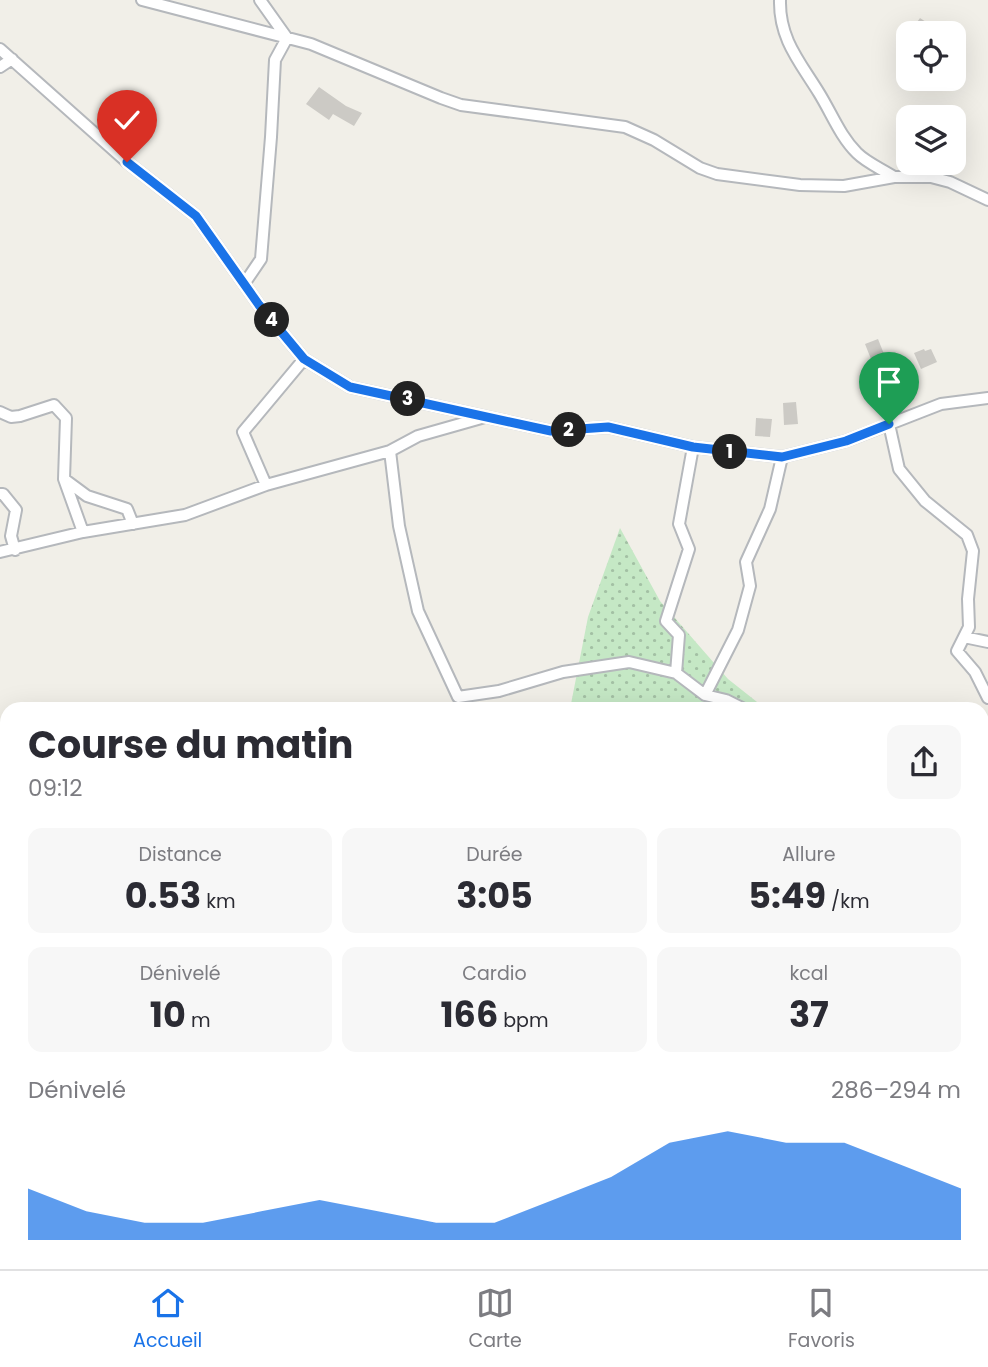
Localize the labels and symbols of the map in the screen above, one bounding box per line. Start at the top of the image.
pin [97,90,157,162]
pin: 4 [254,302,290,338]
pin [859,352,919,424]
pin: 3 [390,382,426,416]
pin: 2 [552,412,586,448]
pin: 1 [712,434,748,470]

